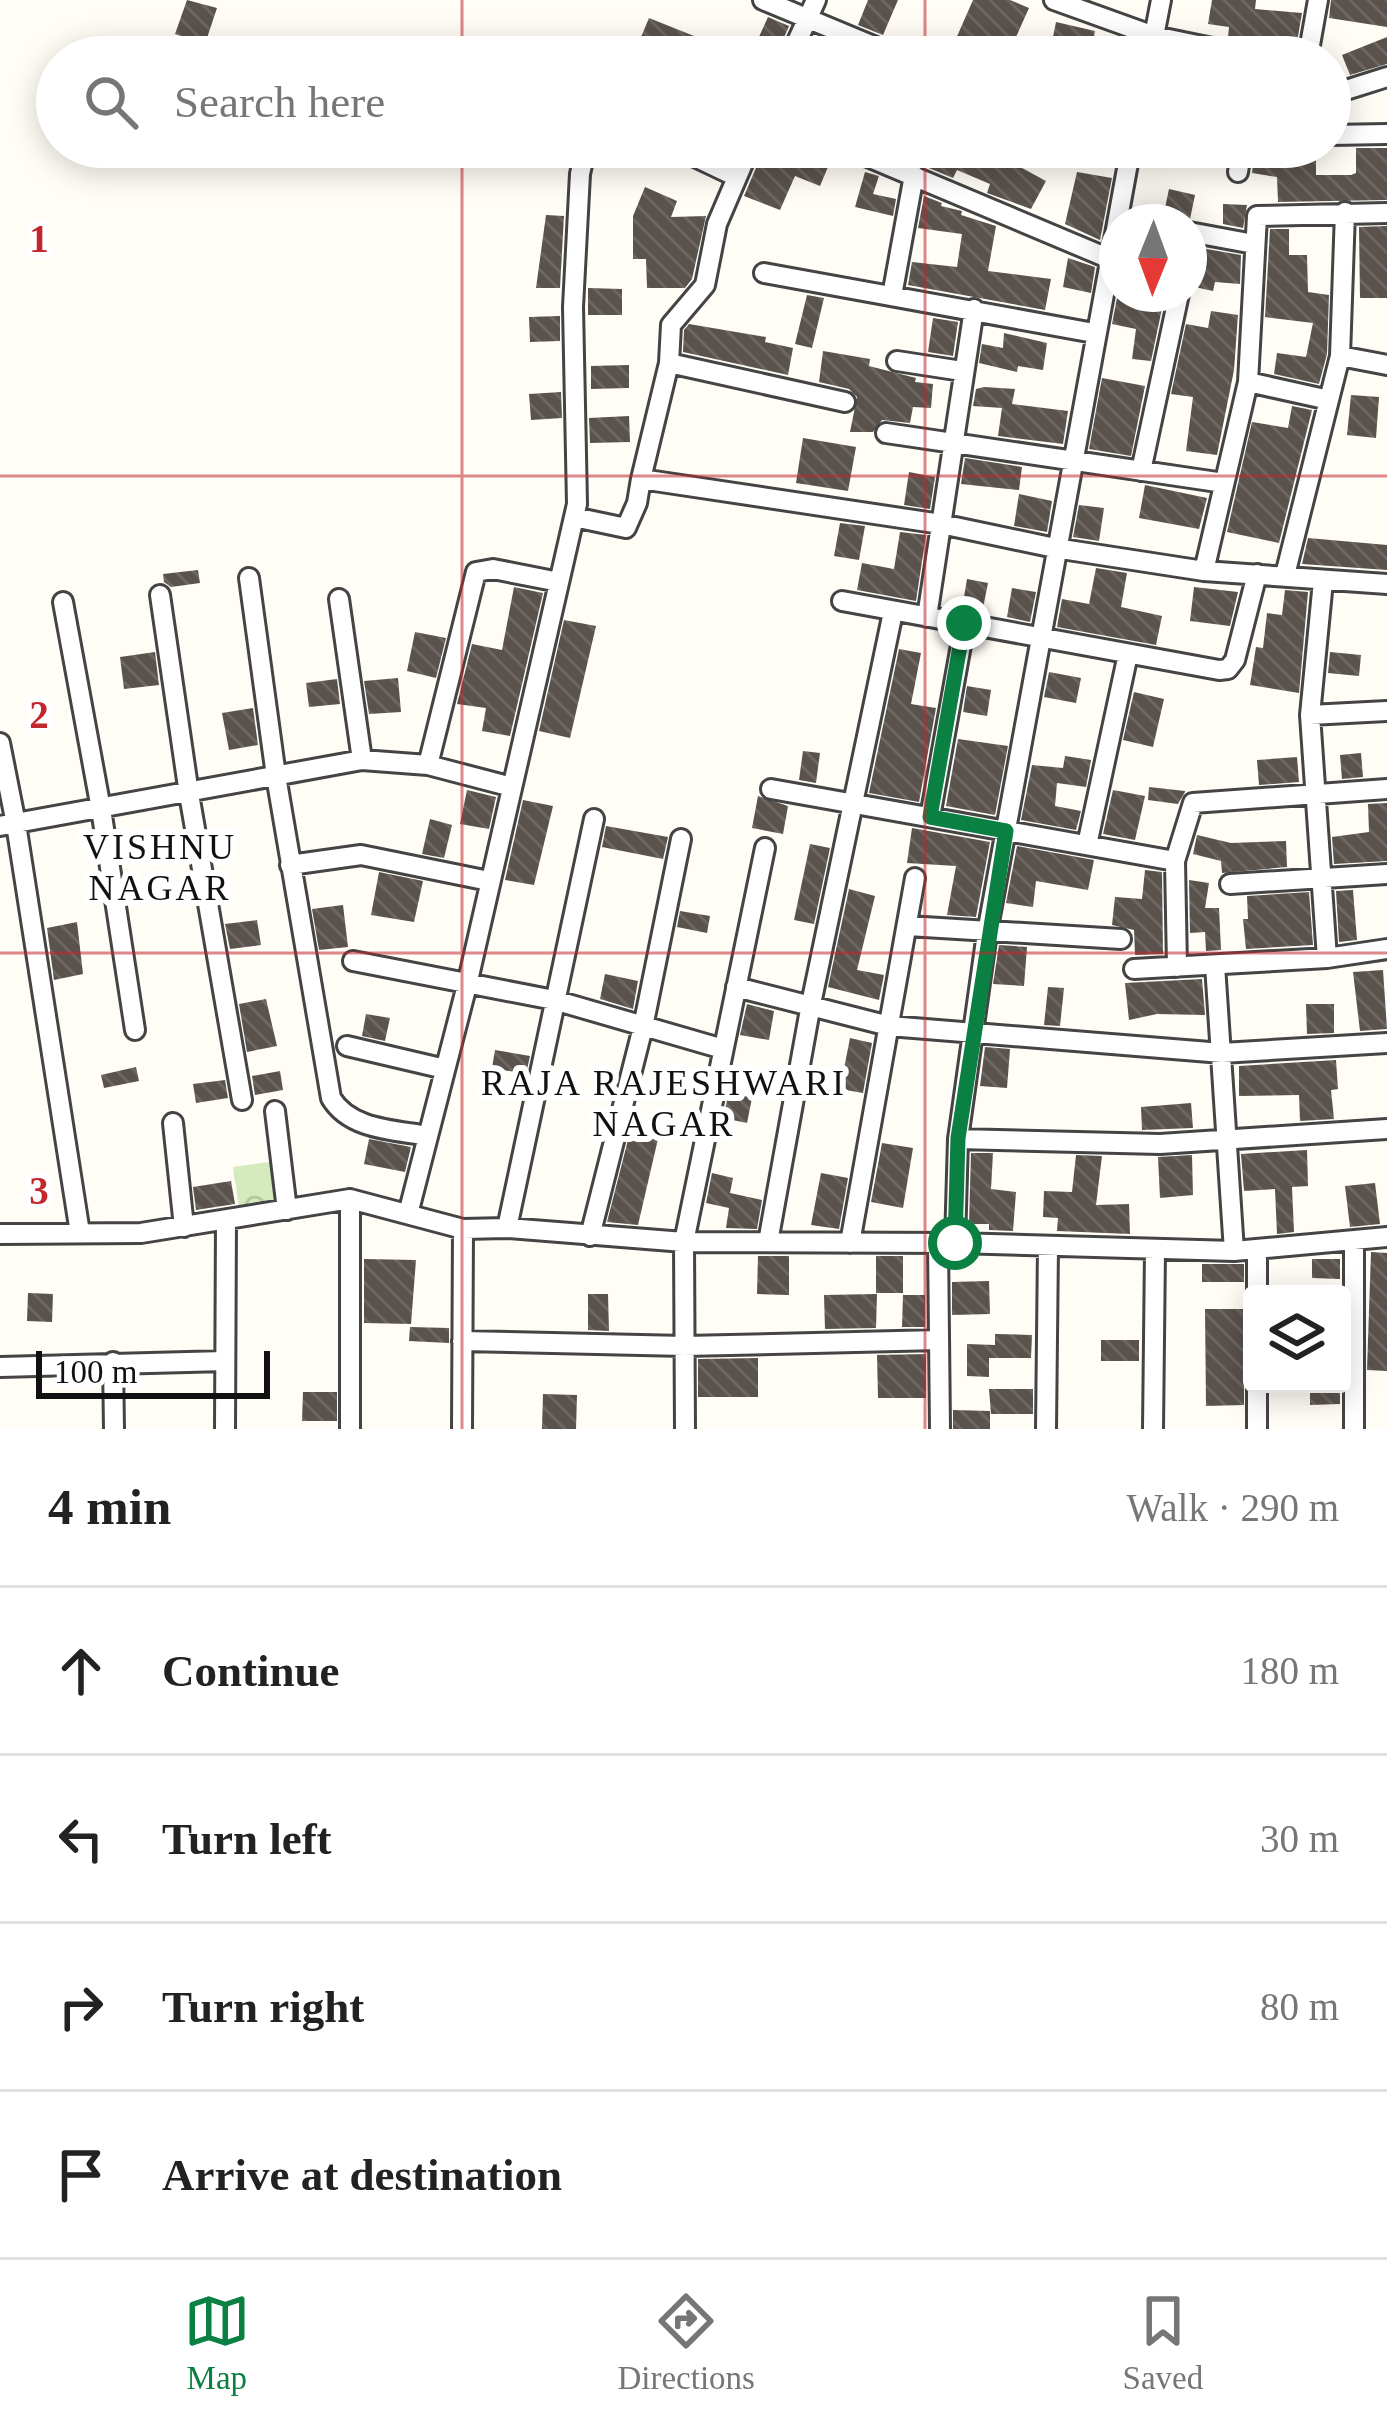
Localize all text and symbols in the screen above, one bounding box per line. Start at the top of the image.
search box [36,36,1351,168]
icon: search [78,69,144,135]
text: Search here [174,77,385,127]
north arrow [1099,204,1207,312]
text: 1 [29,217,49,260]
route end [937,596,991,650]
text: 2 [29,693,49,736]
district label: VISHNU NAGAR [83,827,237,908]
district label: RAJA RAJESHWARI NAGAR [481,1063,847,1144]
text: 3 [29,1169,49,1212]
route start [928,1216,982,1270]
map controls [1243,1285,1351,1393]
button: layers [1243,1285,1351,1393]
scale bar [36,1345,270,1398]
text: 100 m [54,1354,137,1390]
text: 4 min [48,1479,171,1535]
text: Walk · 290 m [1127,1486,1339,1529]
icon: ahead [48,1638,114,1704]
text: Continue [162,1646,340,1696]
text: 180 m [1240,1649,1339,1692]
icon: left [48,1806,114,1872]
text: Turn left [162,1814,332,1864]
text: 30 m [1260,1817,1339,1860]
icon: right [48,1974,114,2040]
text: Turn right [162,1982,364,2032]
text: 80 m [1260,1985,1339,2028]
icon: arrive [48,2142,114,2208]
text: Arrive at destination [162,2150,562,2200]
tab: Map [184,2288,250,2397]
tab: Directions [617,2288,755,2397]
tab: Saved [1123,2288,1203,2397]

